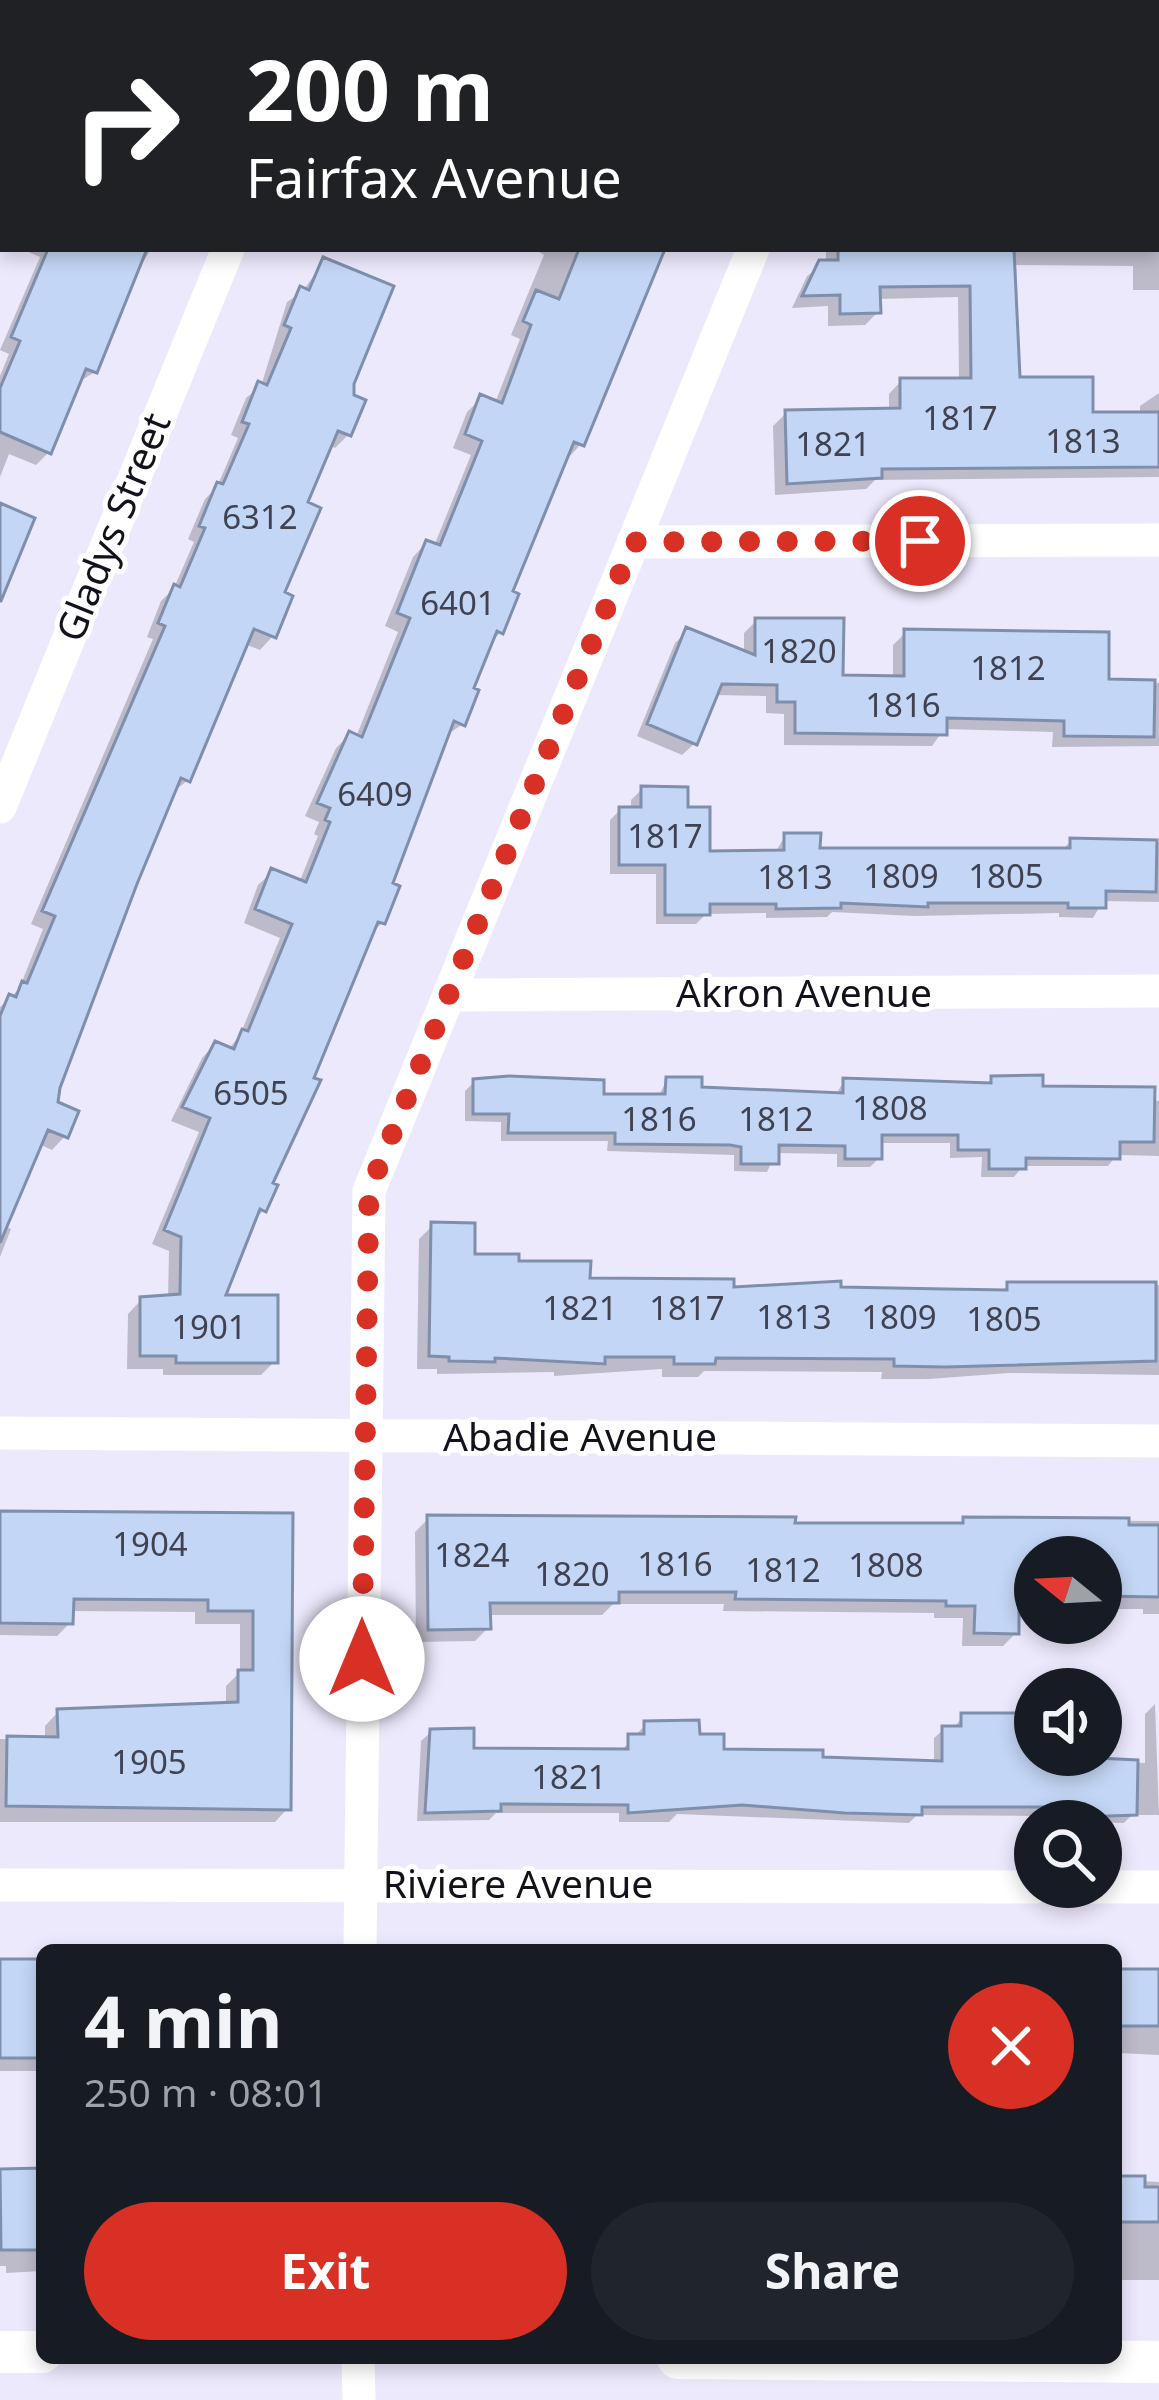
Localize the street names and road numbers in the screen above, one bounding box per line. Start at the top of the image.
street label: Gladys Street [42,404,181,649]
street label: Akron Avenue [676,965,932,1018]
street label: Abadie Avenue [443,1409,717,1462]
street label: Riviere Avenue [383,1856,653,1909]

